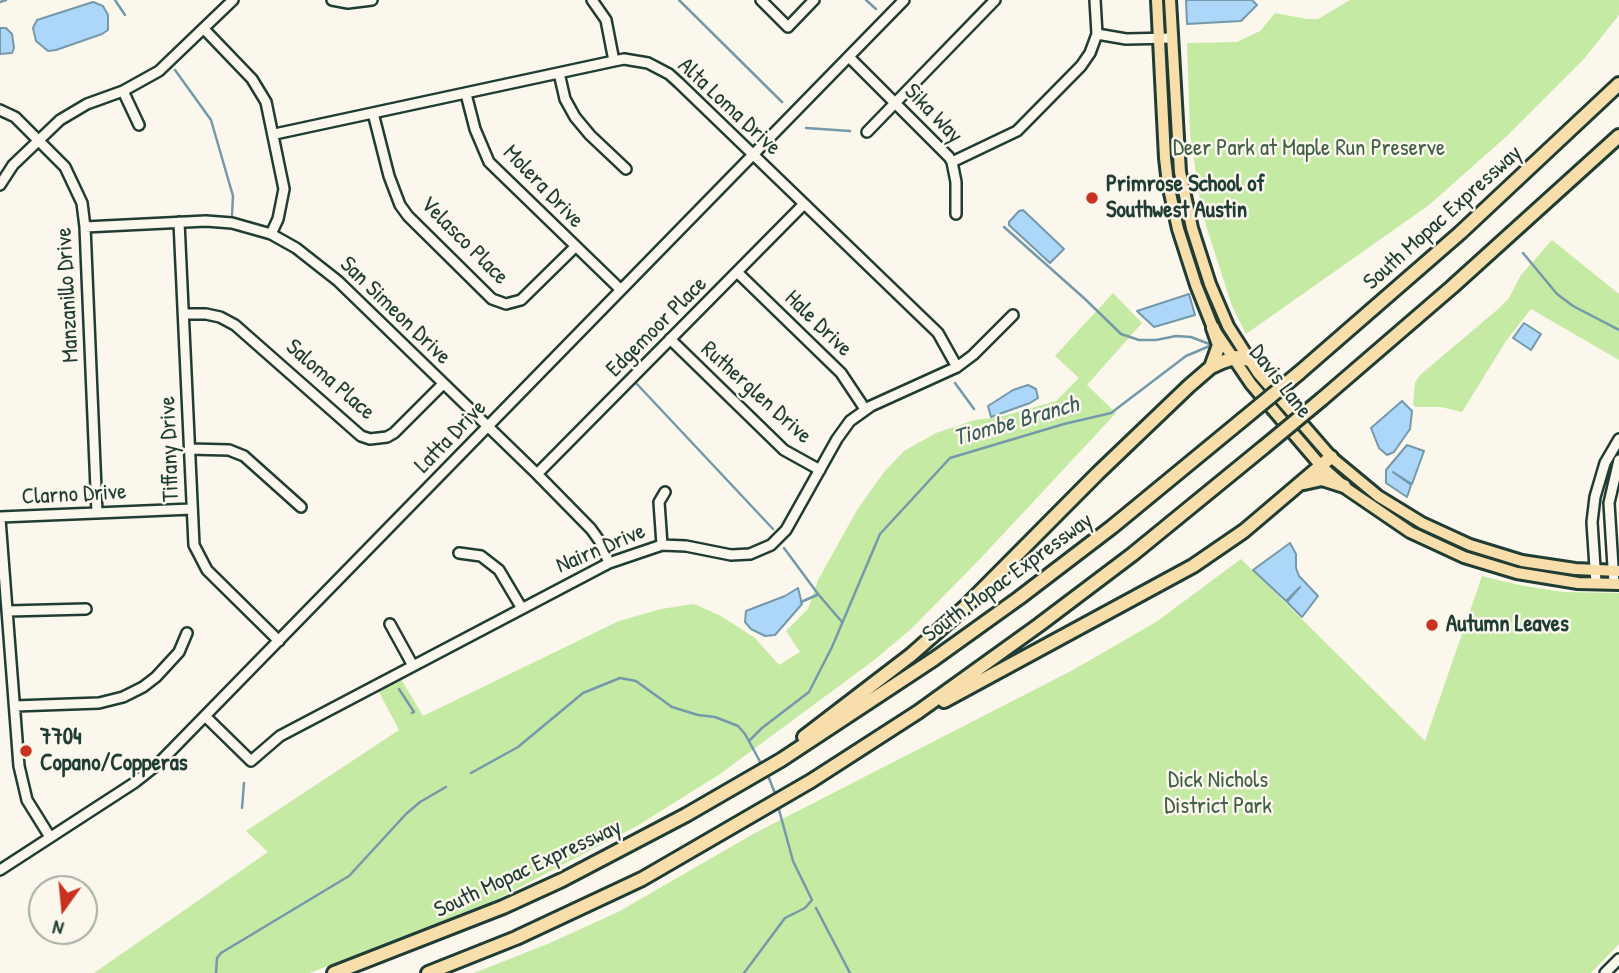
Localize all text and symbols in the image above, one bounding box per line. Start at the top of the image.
street label: Alta Loma Drive [672,52,786,162]
street label: Sika Way [898,78,968,150]
park label: Deer Park at Maple Run Preserve [1173,135,1445,163]
street label: Molera Drive [497,140,589,234]
street label: South Mopac Expressway [1358,140,1528,296]
place label: Primrose School of Southwest Austin [1106,171,1265,225]
marker: Primrose School of Southwest Austin [1084,190,1100,206]
street label: Velasco Place [414,191,514,291]
street label: Manzanillo Drive [51,227,85,363]
street label: San Simeon Drive [334,251,456,371]
street label: Edgemoor Place [601,271,713,383]
street label: Hale Drive [778,285,858,363]
street label: Saloma Place [280,334,380,426]
street label: Rutherglen Drive [695,336,817,450]
street label: Davis Lane [1243,340,1317,424]
water label: Tiombe Branch [950,390,1082,454]
street label: Latta Drive [409,395,493,479]
street label: Tiffany Drive [154,396,186,502]
street label: Clarno Drive [21,478,127,512]
street label: South Mopac Expressway [918,507,1098,649]
street label: Nairn Drive [552,518,650,580]
place label: Autumn Leaves [1446,611,1569,639]
marker: Autumn Leaves [1424,617,1440,633]
place label: 7704 Copano/Copperas [40,724,188,778]
marker: 7704 Copano/Copperas [18,743,34,759]
park label: Dick Nichols District Park [1164,767,1272,821]
street label: South Mopac Expressway [430,814,626,924]
north arrow [28,875,98,945]
text: N [50,914,66,942]

